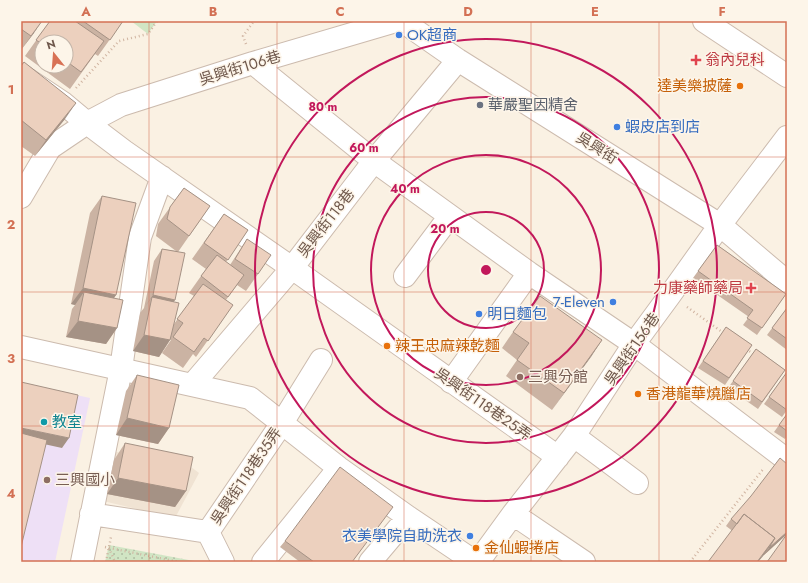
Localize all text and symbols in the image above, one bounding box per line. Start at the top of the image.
text: A [80,2,91,21]
text: B [209,2,218,21]
text: C [335,2,345,21]
text: D [463,2,473,21]
text: E [591,2,599,21]
text: F [718,2,726,21]
place label: OK超商 [407,24,457,46]
marker: OK超商 [394,30,404,40]
north arrow [34,34,74,74]
text: N [45,36,58,53]
street label: 吳興街106巷 [196,45,284,91]
place label: 翁內兒科 [705,49,765,71]
marker: 翁內兒科 [690,54,702,66]
place label: 達美樂披薩 [657,75,732,97]
text: 1 [8,80,14,99]
marker: 達美樂披薩 [735,81,745,91]
place label: 華嚴聖因精舍 [488,94,578,116]
text: 80 m [309,98,338,116]
marker: 華嚴聖因精舍 [475,100,485,110]
place label: 蝦皮店到店 [625,116,700,138]
marker: 蝦皮店到店 [612,122,622,132]
street label: 吳興街 [572,127,622,169]
text: 60 m [349,139,379,157]
text: 40 m [390,180,420,198]
street label: 吳興街118巷 [292,184,360,262]
text: 2 [7,215,15,234]
text: 20 m [430,220,460,238]
centre of rings [479,263,493,277]
place label: 力康藥師藥局 [653,277,743,299]
marker: 力康藥師藥局 [746,283,756,293]
place label: 7-Eleven [553,291,605,313]
marker: 7-Eleven [608,297,618,307]
place label: 明日麵包 [487,303,547,325]
street label: 吳興街156巷 [599,308,665,390]
marker: 明日麵包 [474,309,484,319]
place label: 辣王忠麻辣乾麵 [395,335,500,357]
marker: 辣王忠麻辣乾麵 [382,341,392,351]
text: 3 [7,349,15,368]
street label: 吳興街118巷25弄 [430,362,536,446]
place label: 三興分館 [528,366,588,388]
marker: 三興分館 [515,372,525,382]
place label: 香港龍華燒臘店 [646,383,751,405]
marker: 香港龍華燒臘店 [633,389,643,399]
place label: 教室 [52,411,82,433]
marker: 教室 [39,417,49,427]
street label: 吳興街118巷35弄 [205,423,287,529]
place label: 三興國小 [55,469,115,491]
marker: 三興國小 [42,475,52,485]
text: 4 [6,484,16,503]
place label: 衣美學院自助洗衣 [342,525,462,547]
marker: 衣美學院自助洗衣 [465,531,475,541]
place label: 金仙蝦捲店 [484,537,559,559]
marker: 金仙蝦捲店 [471,543,481,553]

